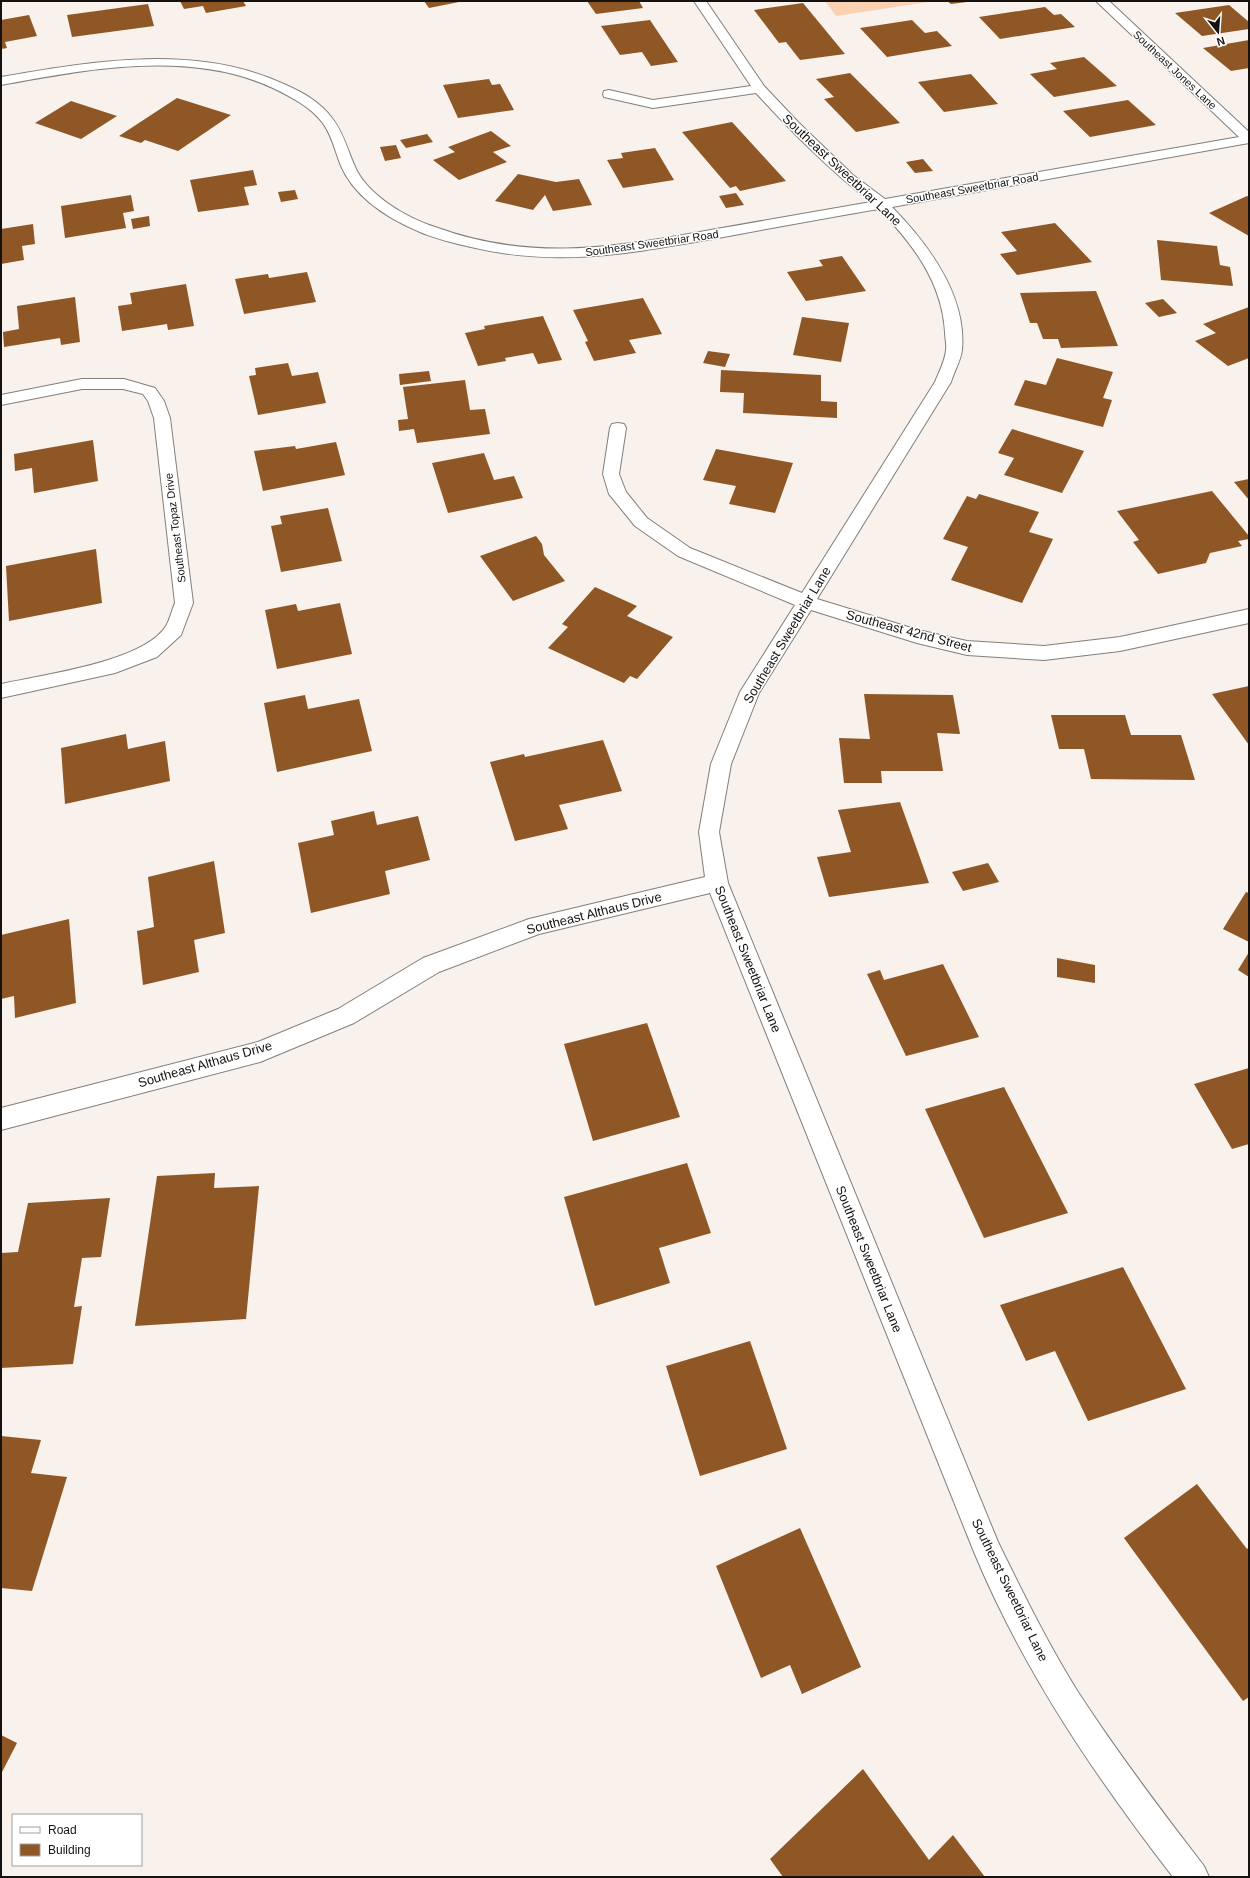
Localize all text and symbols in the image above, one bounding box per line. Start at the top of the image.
north arrow [1198,12,1238,52]
street label: Southeast Jones Lane [1131,28,1219,112]
text: N [1215,35,1226,48]
street label: Southeast Sweetbriar Lane [780,111,904,229]
street label: Southeast Sweetbriar Road [905,170,1039,206]
street label: Southeast Sweetbriar Road [585,228,719,258]
street label: Southeast Topaz Drive [162,472,188,584]
street label: Southeast Sweetbriar Lane [740,564,834,706]
street label: Southeast 42nd Street [845,607,974,655]
street label: Southeast Sweetbriar Lane [712,883,784,1035]
street label: Southeast Althaus Drive [525,889,663,937]
street label: Southeast Althaus Drive [136,1038,274,1090]
street label: Southeast Sweetbriar Lane [833,1183,905,1335]
street label: Southeast Sweetbriar Lane [969,1516,1051,1664]
legend [12,1814,142,1866]
text: Road [48,1823,77,1837]
text: Building [48,1843,91,1857]

